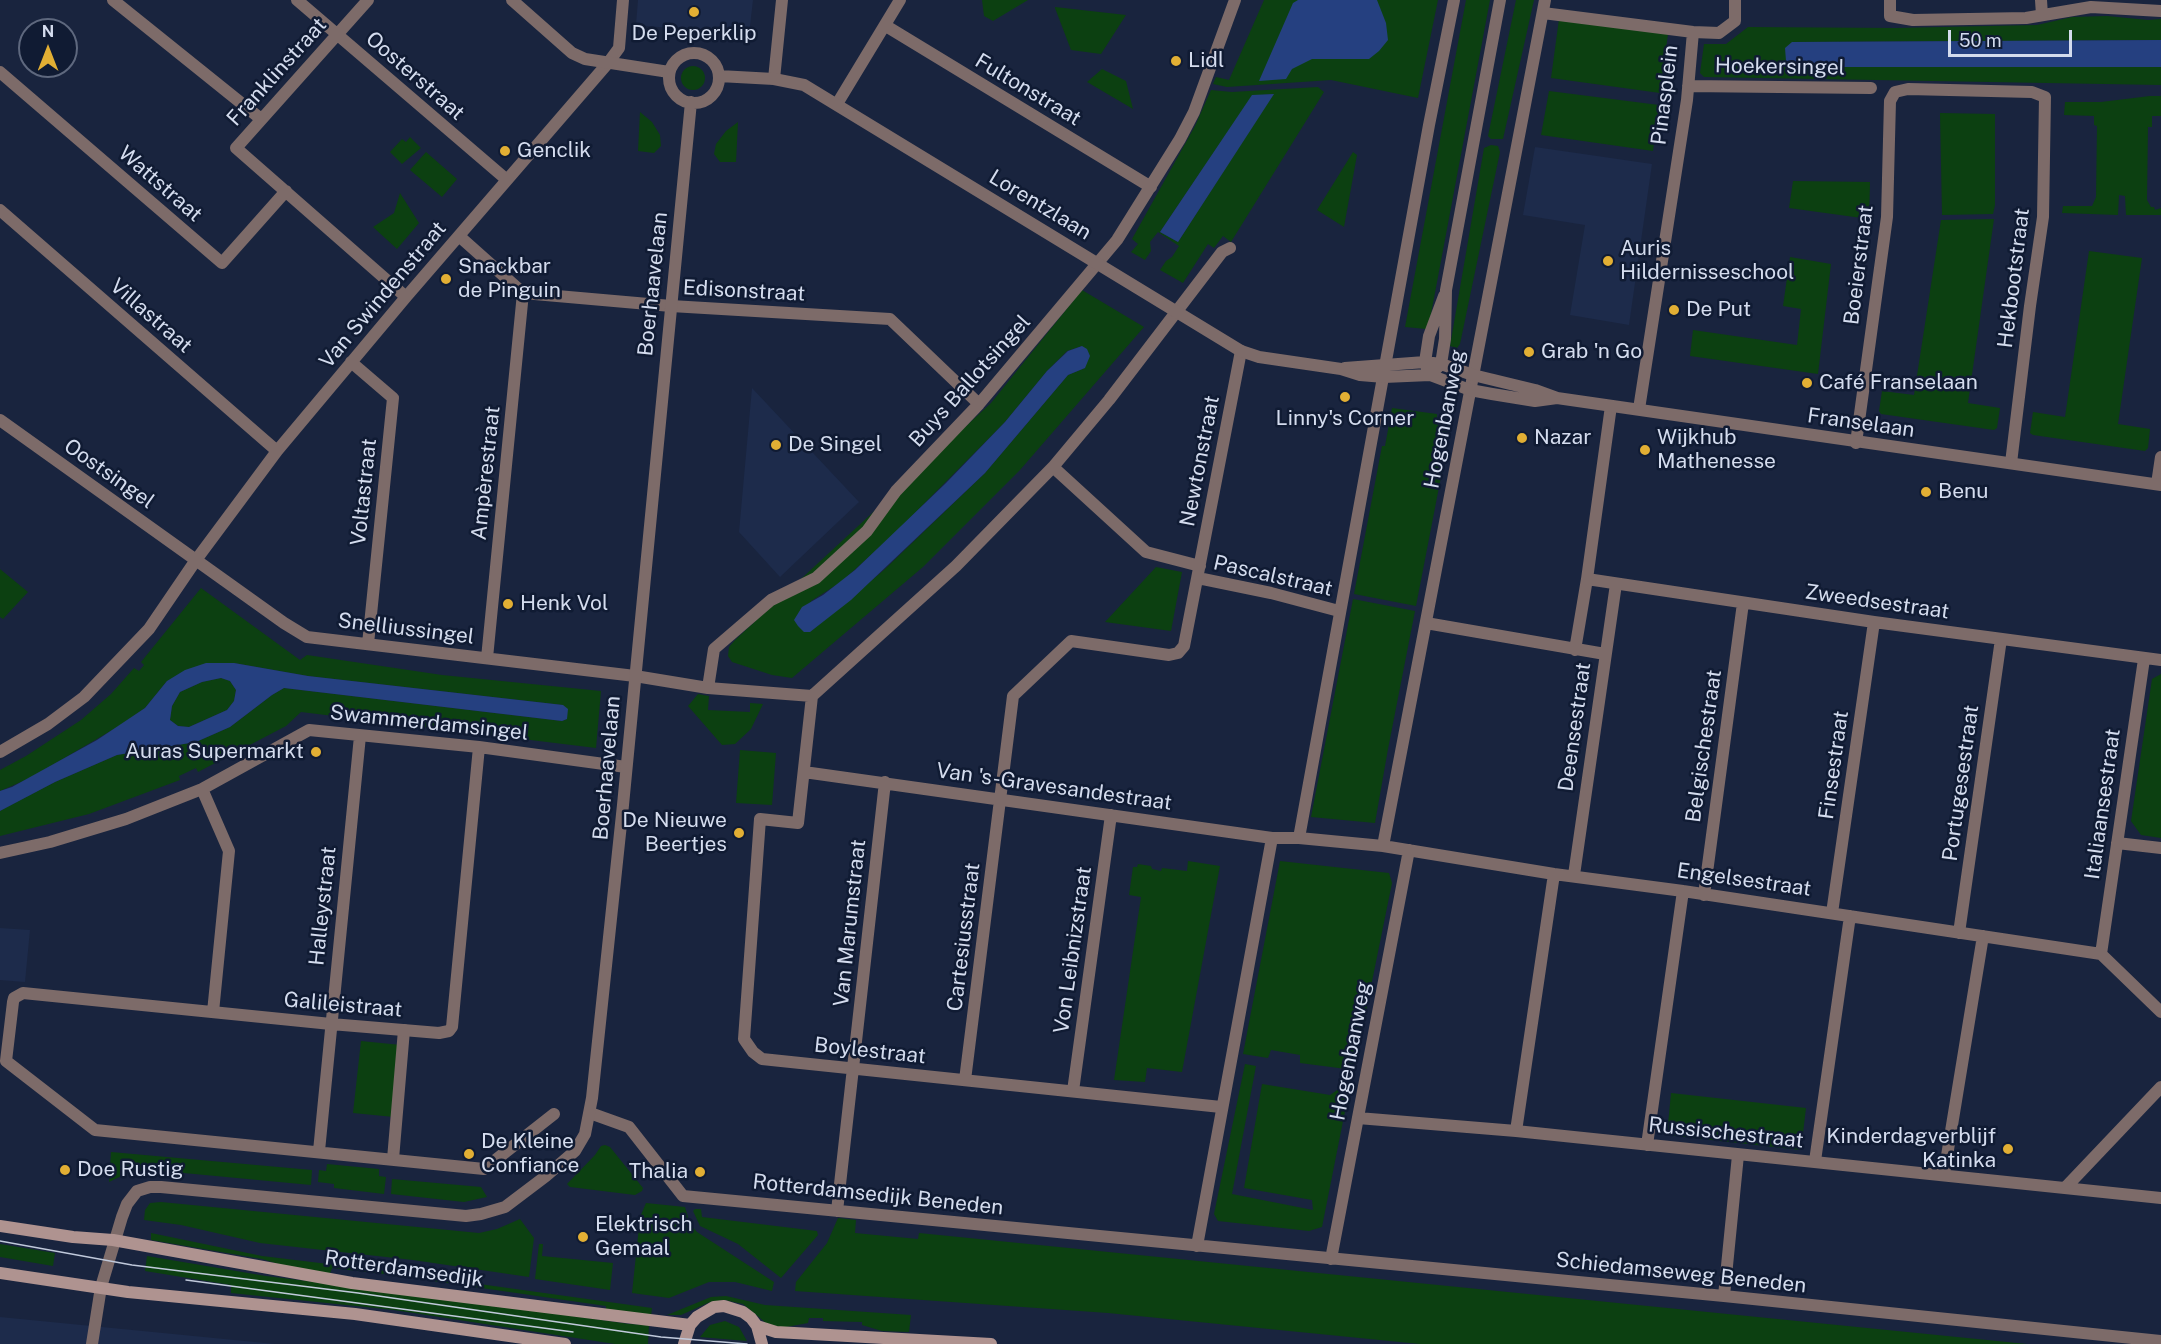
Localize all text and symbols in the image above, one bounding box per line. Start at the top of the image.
marker: De Peperklip [687,5,701,19]
street label: Franklinstraat [222,13,332,131]
north arrow [18,18,78,78]
scale bar [1951,18,2076,56]
place label: De Peperklip [631,21,757,47]
text: N [42,22,54,41]
street label: Oosterstraat [360,26,470,126]
text: 50 m [1959,30,2002,51]
street label: Pinasplein [1646,44,1684,146]
street label: Fultonstraat [970,48,1086,132]
place label: Lidl [1188,48,1224,74]
street label: Hoekersingel [1715,53,1845,81]
marker: Lidl [1169,54,1183,68]
place label: Genclik [517,138,591,164]
street label: Wattstraat [113,141,207,227]
marker: Genclik [498,144,512,158]
street label: Lorentzlaan [984,165,1096,245]
street label: Boeierstraat [1839,204,1879,326]
street label: Hekbootstraat [1993,207,2035,349]
street label: Boerhaavelaan [633,211,673,357]
street label: Van Swindenstraat [314,216,452,374]
place label: Auris Hildernisseschool [1620,236,1794,286]
place label: Snackbar de Pinguin [458,254,561,304]
marker: Auris Hildernisseschool [1601,254,1615,268]
marker: Snackbar de Pinguin [439,272,453,286]
street label: Villastraat [105,274,197,358]
street label: Edisonstraat [682,275,806,307]
place label: De Put [1686,297,1751,323]
marker: De Put [1667,303,1681,317]
street label: Buys Ballotsingel [904,310,1036,452]
place label: Grab 'n Go [1541,339,1642,365]
marker: Grab 'n Go [1522,345,1536,359]
street label: Hogenbanweg [1419,347,1471,491]
place label: Café Franselaan [1819,370,1978,396]
marker: Café Franselaan [1800,376,1814,390]
marker: Linny's Corner [1338,390,1352,404]
street label: Newtonstraat [1175,393,1225,529]
street label: Franselaan [1806,403,1916,443]
street label: Ampèrestraat [466,405,506,541]
place label: Linny's Corner [1276,406,1414,432]
place label: Nazar [1534,425,1591,451]
place label: Wijkhub Mathenesse [1657,425,1776,475]
marker: Nazar [1515,431,1529,445]
place label: De Singel [788,432,882,458]
street label: Oostsingel [59,434,159,514]
street label: Voltastraat [346,437,382,547]
marker: De Singel [769,438,783,452]
marker: Wijkhub Mathenesse [1638,443,1652,457]
place label: Benu [1938,479,1988,505]
marker: Benu [1919,485,1933,499]
street label: Pascalstraat [1211,550,1335,602]
street label: Zweedsestraat [1803,579,1951,625]
place label: Henk Vol [520,591,608,617]
marker: Henk Vol [501,597,515,611]
street label: Snelliussingel [336,608,476,650]
street label: Deensestraat [1553,661,1597,793]
street label: Belgischestraat [1681,668,1727,824]
street label: Boerhaavelaan [588,695,626,841]
street label: Swammerdamsingel [328,700,530,746]
street label: Portugesestraat [1938,703,1984,863]
street label: Finsestraat [1814,709,1854,821]
street label: Italiaansestraat [2080,727,2126,881]
place label: Auras Supermarkt [125,739,304,765]
marker: Auras Supermarkt [309,745,323,759]
street label: Van 's-Gravesandestraat [935,758,1173,816]
place label: De Nieuwe Beertjes [622,808,727,858]
marker: De Nieuwe Beertjes [732,826,746,840]
street label: Van Marumstraat [829,838,871,1008]
street label: Halleystraat [304,845,342,967]
street label: Engelsestraat [1675,858,1813,902]
street label: Cartesiusstraat [942,861,986,1013]
street label: Von Leibnizstraat [1049,865,1097,1035]
street label: Hogenbanweg [1325,979,1377,1123]
street label: Galileistraat [283,987,403,1023]
street label: Boylestraat [813,1033,927,1069]
street label: Russischestraat [1647,1112,1805,1154]
place label: Kinderdagverblijf Katinka [1826,1124,1996,1174]
place label: De Kleine Confiance [481,1129,579,1179]
marker: Kinderdagverblijf Katinka [2001,1142,2015,1156]
marker: De Kleine Confiance [462,1147,476,1161]
place label: Doe Rustig [77,1157,183,1183]
place label: Thalia [629,1159,688,1185]
marker: Doe Rustig [58,1163,72,1177]
marker: Thalia [693,1165,707,1179]
street label: Rotterdamsedijk Beneden [751,1169,1005,1221]
place label: Elektrisch Gemaal [595,1212,693,1262]
marker: Elektrisch Gemaal [576,1230,590,1244]
street label: Rotterdamsedijk [323,1245,485,1293]
street label: Schiedamseweg Beneden [1554,1247,1808,1299]

